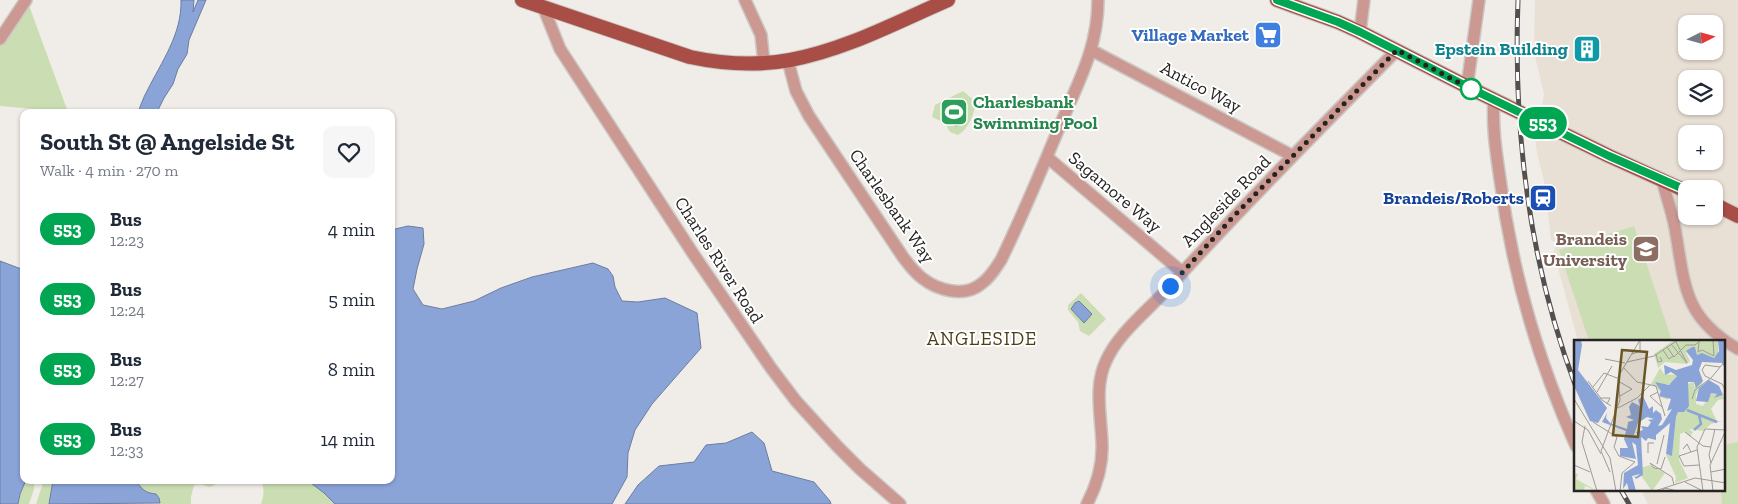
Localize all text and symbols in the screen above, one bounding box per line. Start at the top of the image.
north arrow [1678,15,1722,60]
map controls [1678,15,1723,225]
supermarket icon: Village Market [1253,20,1283,50]
place label: Village Market [1131,24,1250,46]
building icon: Epstein Building [1572,34,1602,64]
place label: Epstein Building [1435,38,1568,60]
street label: Antico Way [1157,57,1246,118]
button: layers [1678,70,1723,115]
unlabelled marker [1460,78,1482,100]
place label: Charlesbank Swimming Pool [973,91,1098,134]
sports icon: Charlesbank Swimming Pool [939,97,969,127]
line badge: 553 [1514,107,1572,139]
text: 553 [1529,112,1557,134]
button: + [1678,125,1723,170]
button: heart [323,126,375,178]
text: South St @ Angelside St [40,127,294,156]
street label: Charlesbank Way [845,145,940,268]
street label: Sagamore Way [1064,147,1167,238]
street label: Angleside Road [1177,150,1275,251]
text: Walk · 4 min · 270 m [40,161,178,180]
button: − [1678,180,1723,225]
station icon: Brandeis/Roberts [1528,183,1558,213]
place label: Brandeis/Roberts [1383,187,1524,209]
street label: Charles River Road [670,193,768,327]
text: Bus [110,208,142,231]
text: 553 [53,218,82,240]
text: 4 min [328,218,375,241]
place label: Brandeis University [1543,228,1627,271]
text: 12:23 [110,231,144,250]
school or university icon: Brandeis University [1631,234,1661,264]
your location [1158,274,1183,299]
text: Bus [110,278,142,301]
text: 553 [53,288,82,310]
text: 5 min [328,288,375,311]
text: 12:24 [110,301,145,320]
district label: ANGLESIDE [927,327,1037,350]
inset map [1574,340,1726,492]
text: Bus [110,348,142,371]
text: 553 [53,358,82,380]
text: 8 min [328,358,375,381]
text: 12:27 [110,371,144,390]
text: Bus [110,418,142,441]
text: 553 [53,428,82,450]
text: 14 min [321,428,375,451]
text: 12:33 [110,441,144,460]

